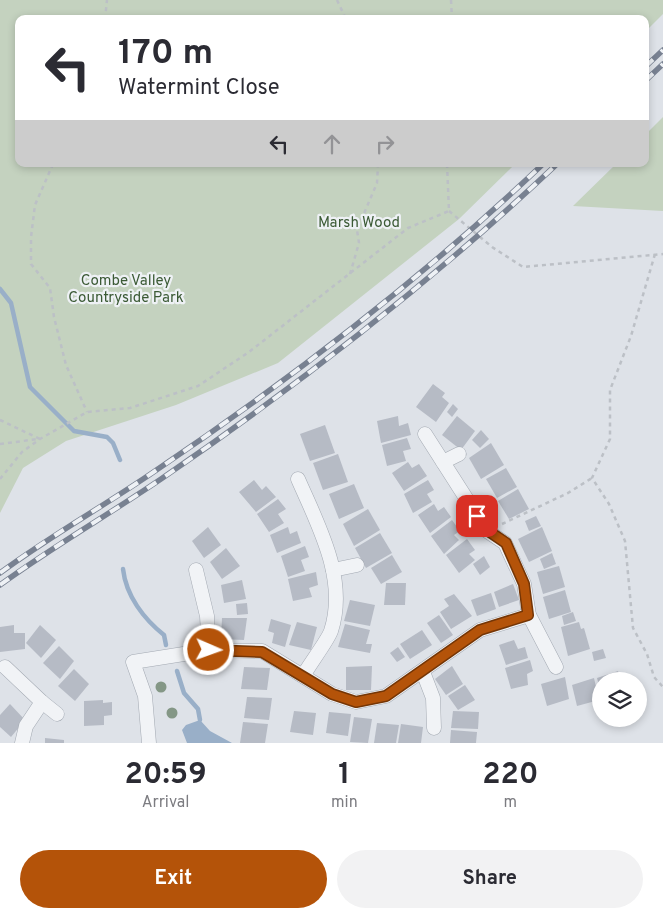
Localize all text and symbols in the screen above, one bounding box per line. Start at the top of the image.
text: 170 m [118,32,213,76]
icon: left [35,35,100,100]
text: Watermint Close [118,75,280,102]
icon: left [265,130,293,158]
icon: ahead [318,130,346,158]
icon: right [371,130,399,158]
park label: Marsh Wood [318,214,400,233]
park label: Combe Valley Countryside Park [68,272,184,308]
pin [456,495,498,537]
icon: arrive [463,502,491,530]
position arrow [182,623,234,675]
map controls [592,672,647,727]
button: layers [592,672,647,727]
text: 20:59 [124,757,207,794]
text: 1 [338,757,350,794]
text: 220 [482,757,539,794]
text: Arrival [142,793,189,813]
text: min [331,793,358,813]
text: m [504,793,517,813]
button: Exit [20,850,327,908]
button: Share [337,850,643,908]

